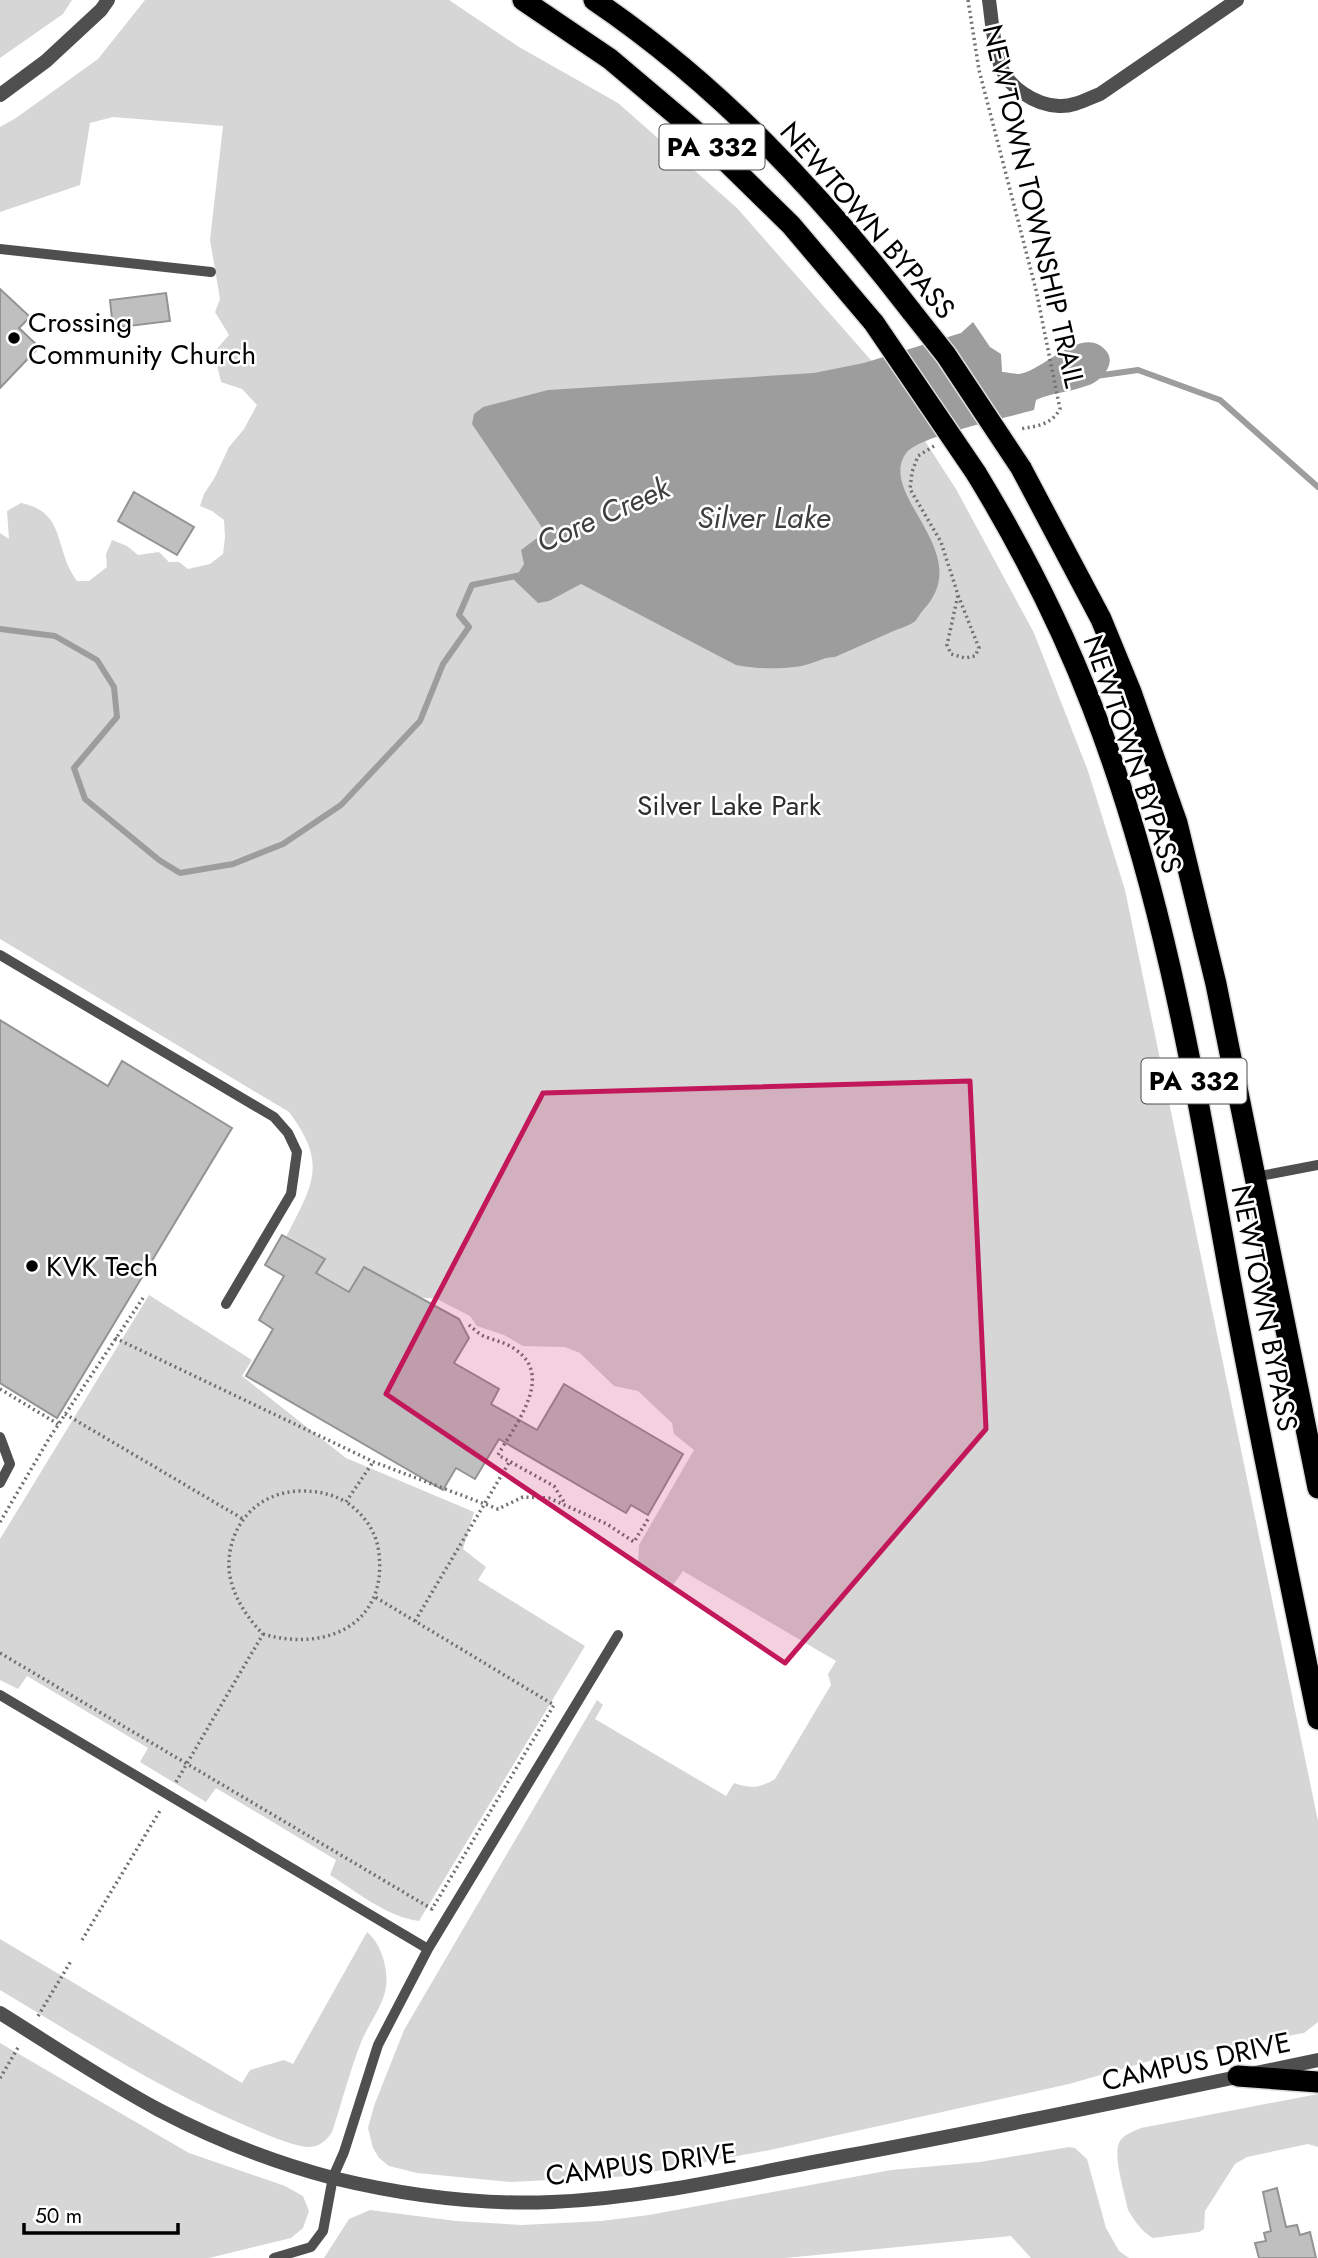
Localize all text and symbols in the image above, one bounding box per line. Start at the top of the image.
street label: NEWTOWN TOWNSHIP TRAIL [972,20,1095,392]
street label: NEWTOWN BYPASS [770,113,965,328]
road number: PA 332 [660,124,764,170]
place label: Crossing Community Church [28,302,256,375]
marker: Crossing Community Church [6,330,22,346]
water label: Core Creek [529,466,677,563]
water label: Silver Lake [697,496,831,539]
street label: NEWTOWN BYPASS [1072,629,1193,879]
park label: Silver Lake Park [637,785,822,826]
road number: PA 332 [1142,1058,1246,1104]
street label: NEWTOWN BYPASS [1221,1182,1308,1435]
place label: KVK Tech [46,1246,158,1287]
marker: KVK Tech [24,1258,40,1274]
street label: CAMPUS DRIVE [1098,2021,1294,2102]
street label: CAMPUS DRIVE [543,2132,739,2197]
scale bar [24,2192,178,2236]
text: 50 m [35,2201,82,2231]

